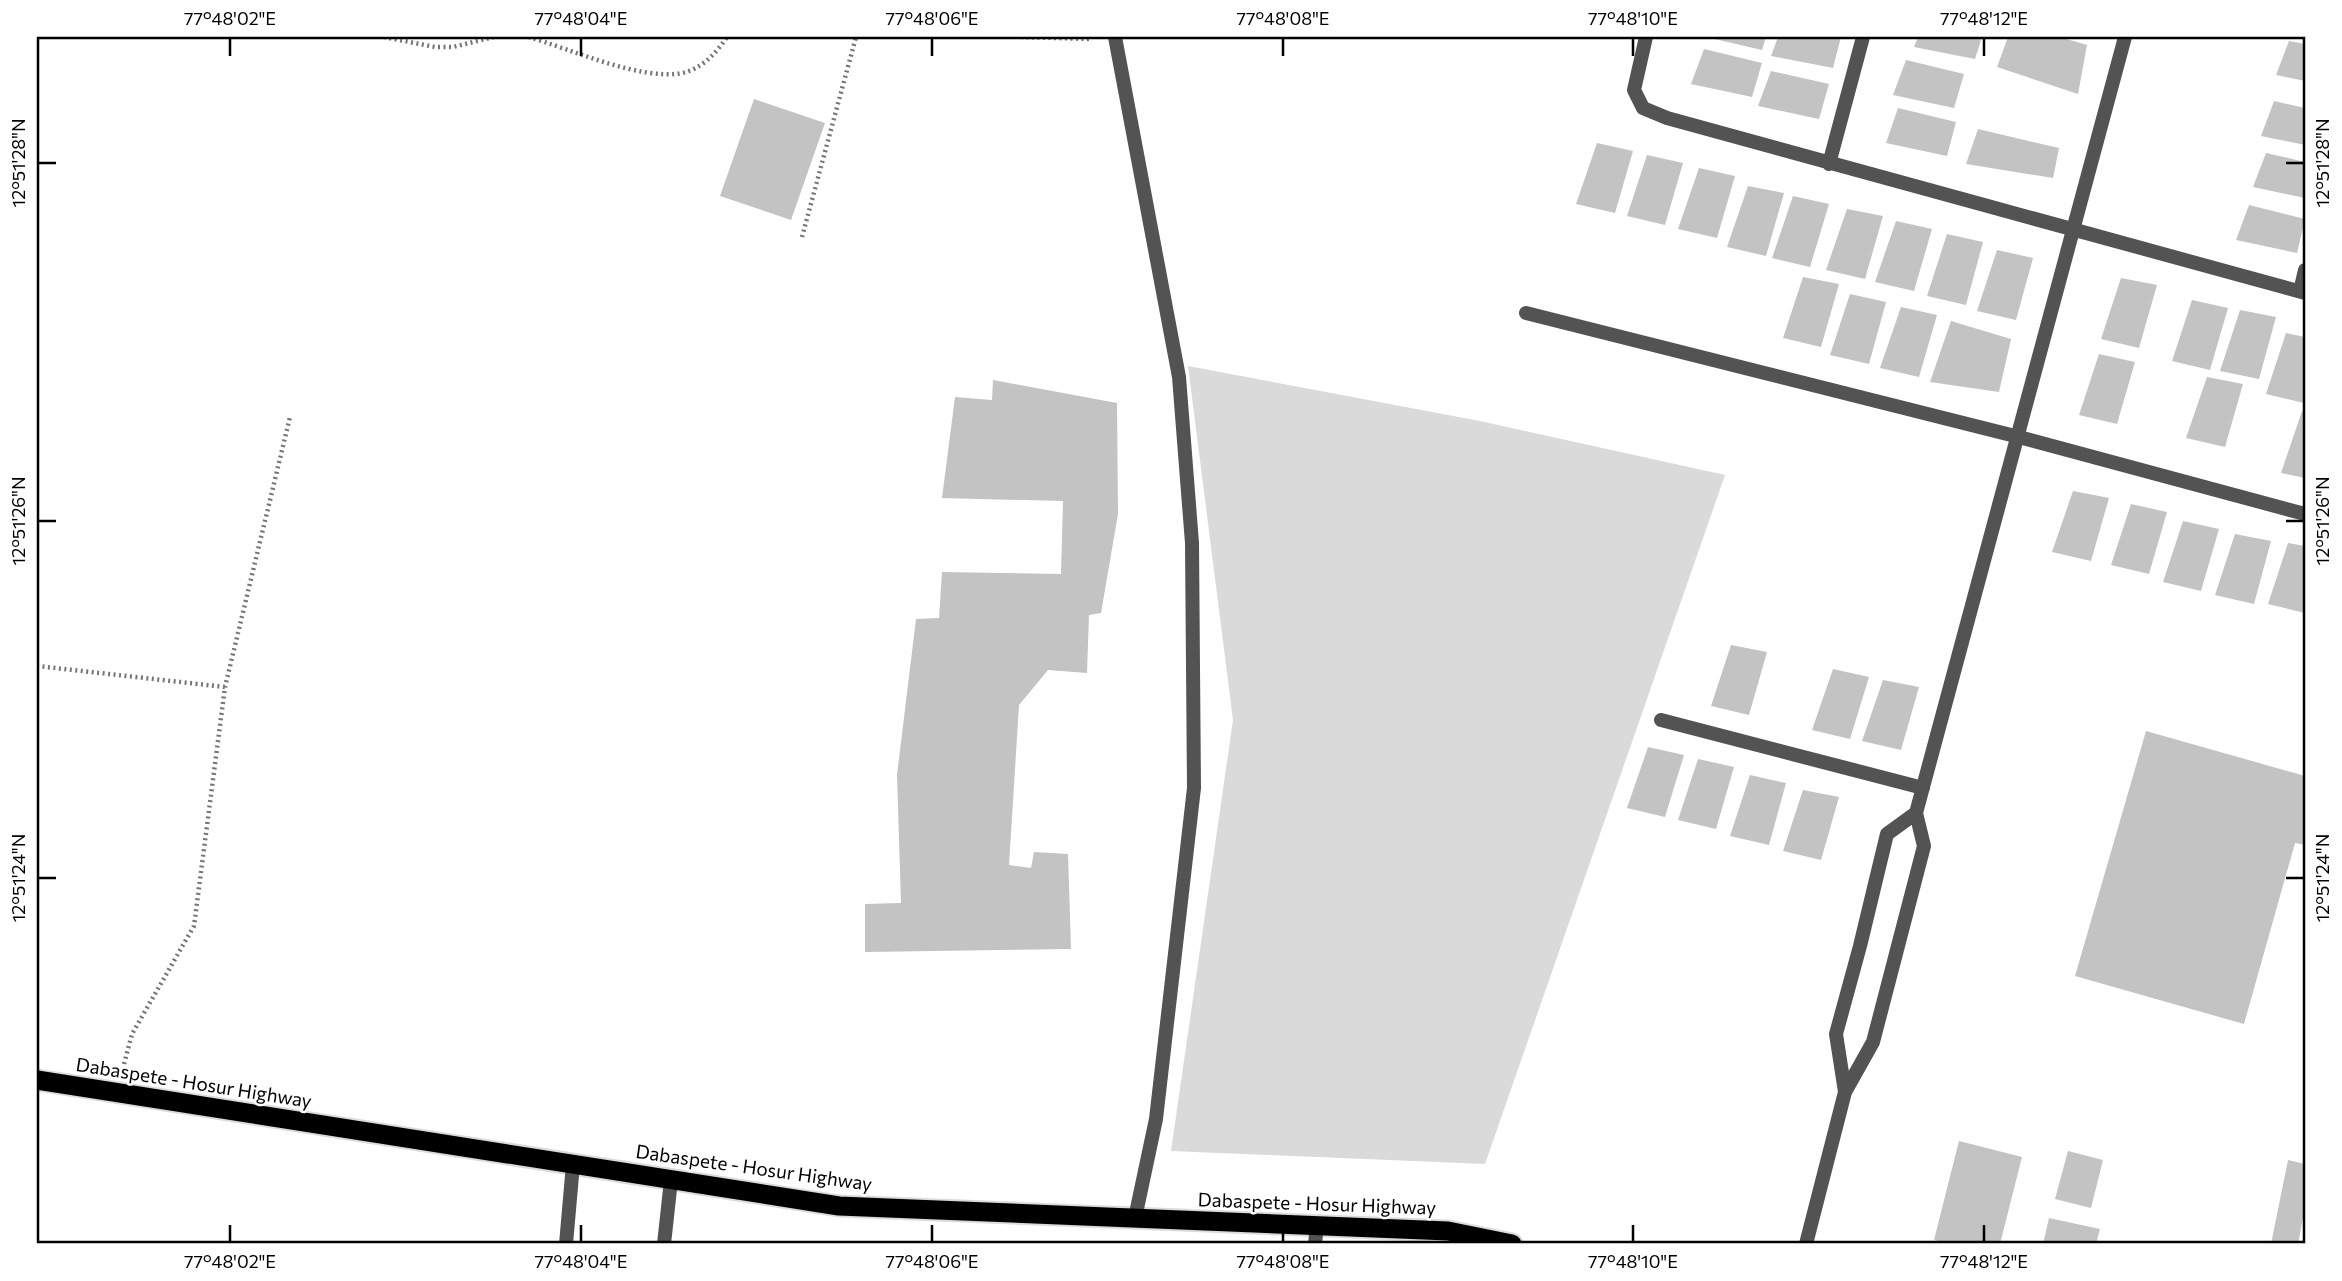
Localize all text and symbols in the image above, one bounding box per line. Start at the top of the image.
text: 77°48'02"E [184,7,276,29]
text: 77°48'04"E [535,7,627,29]
text: 77°48'06"E [885,7,979,29]
text: 77°48'08"E [1236,7,1330,29]
text: 77°48'10"E [1588,7,1678,29]
text: 77°48'12"E [1940,7,2028,29]
text: 12°51'28"N [7,118,29,208]
text: 12°51'28"N [2311,118,2333,208]
text: 12°51'26"N [7,476,29,566]
text: 12°51'26"N [2311,476,2333,566]
text: 12°51'24"N [7,834,29,922]
text: 12°51'24"N [2311,834,2333,922]
street label: Dabaspete - Hosur Highway [74,1052,314,1112]
street label: Dabaspete - Hosur Highway [634,1139,874,1195]
street label: Dabaspete - Hosur Highway [1197,1187,1437,1219]
text: 77°48'02"E [184,1250,276,1272]
text: 77°48'04"E [535,1250,627,1272]
text: 77°48'06"E [885,1250,979,1272]
text: 77°48'08"E [1236,1250,1330,1272]
text: 77°48'10"E [1588,1250,1678,1272]
text: 77°48'12"E [1940,1250,2028,1272]

